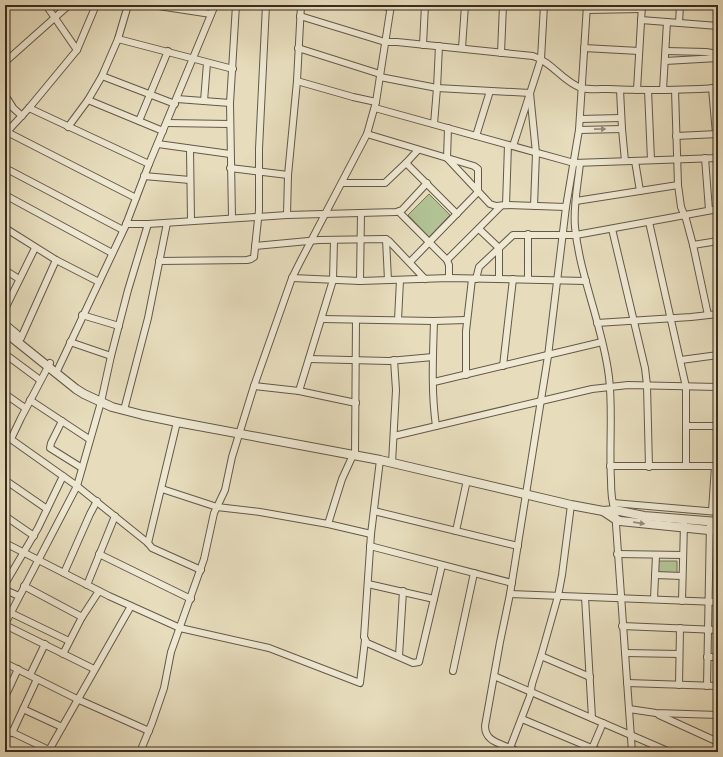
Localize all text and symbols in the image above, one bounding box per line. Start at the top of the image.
one-way arrow [594,126,607,132]
one-way arrow [633,520,645,526]

